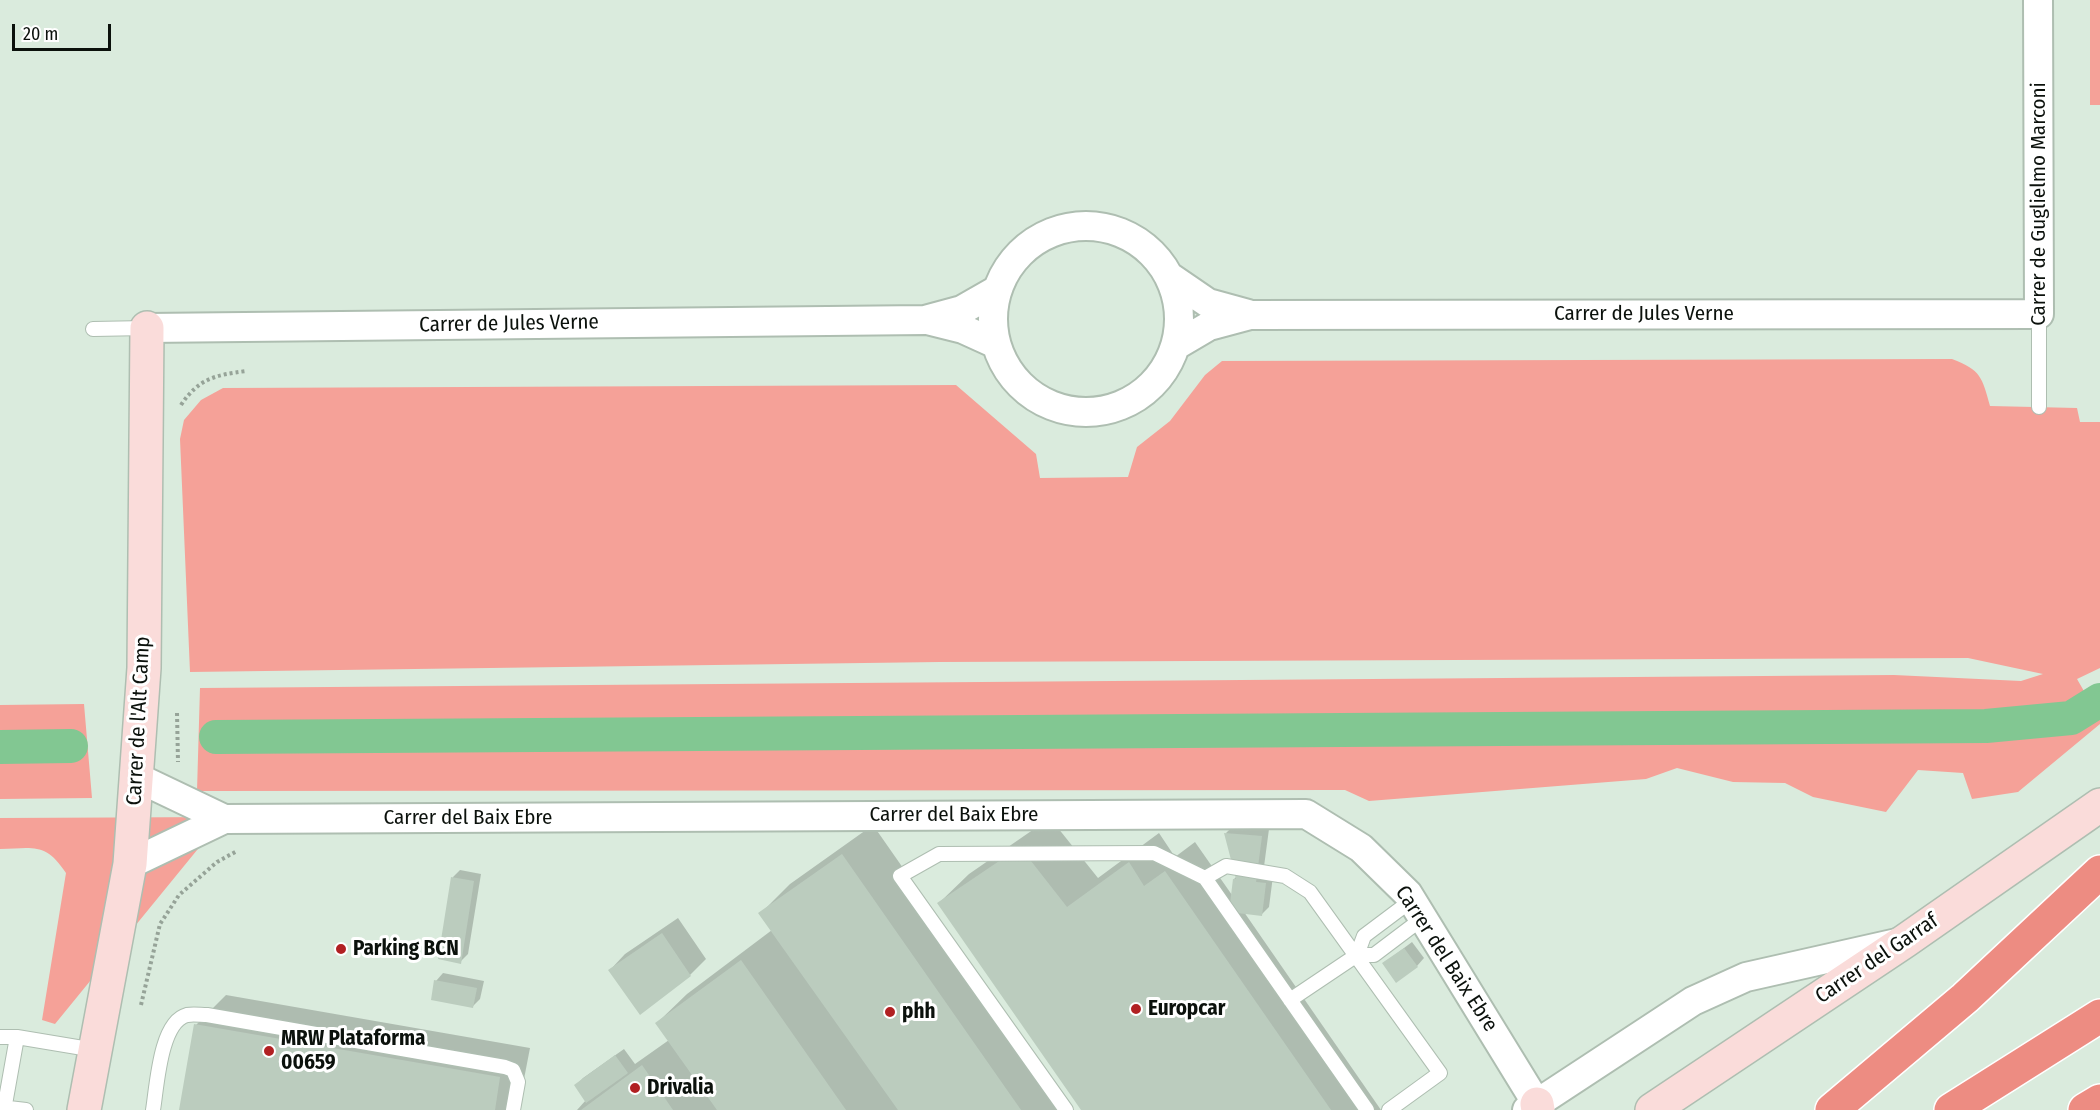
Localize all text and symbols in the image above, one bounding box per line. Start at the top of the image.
scale bar [15,12,114,50]
text: 20 m [23,23,58,45]
street label: Carrer de Guglielmo Marconi [2026,82,2052,326]
street label: Carrer de Jules Verne [1554,301,1734,327]
street label: Carrer de Jules Verne [419,310,599,338]
street label: Carrer de l'Alt Camp [122,636,156,806]
street label: Carrer del Baix Ebre [870,802,1038,828]
street label: Carrer del Baix Ebre [384,805,552,831]
street label: Carrer del Baix Ebre [1389,881,1503,1037]
street label: Carrer del Garraf [1811,909,1943,1009]
place label: Parking BCN [353,936,459,962]
marker: Parking BCN [334,942,348,956]
place label: Europcar [1148,996,1225,1022]
place label: phh [902,999,935,1025]
marker: Europcar [1129,1002,1143,1016]
marker: phh [883,1005,897,1019]
place label: MRW Plataforma 00659 [281,1026,425,1076]
marker: MRW Plataforma 00659 [262,1044,276,1058]
place label: Drivalia [647,1075,714,1101]
marker: Drivalia [628,1081,642,1095]

